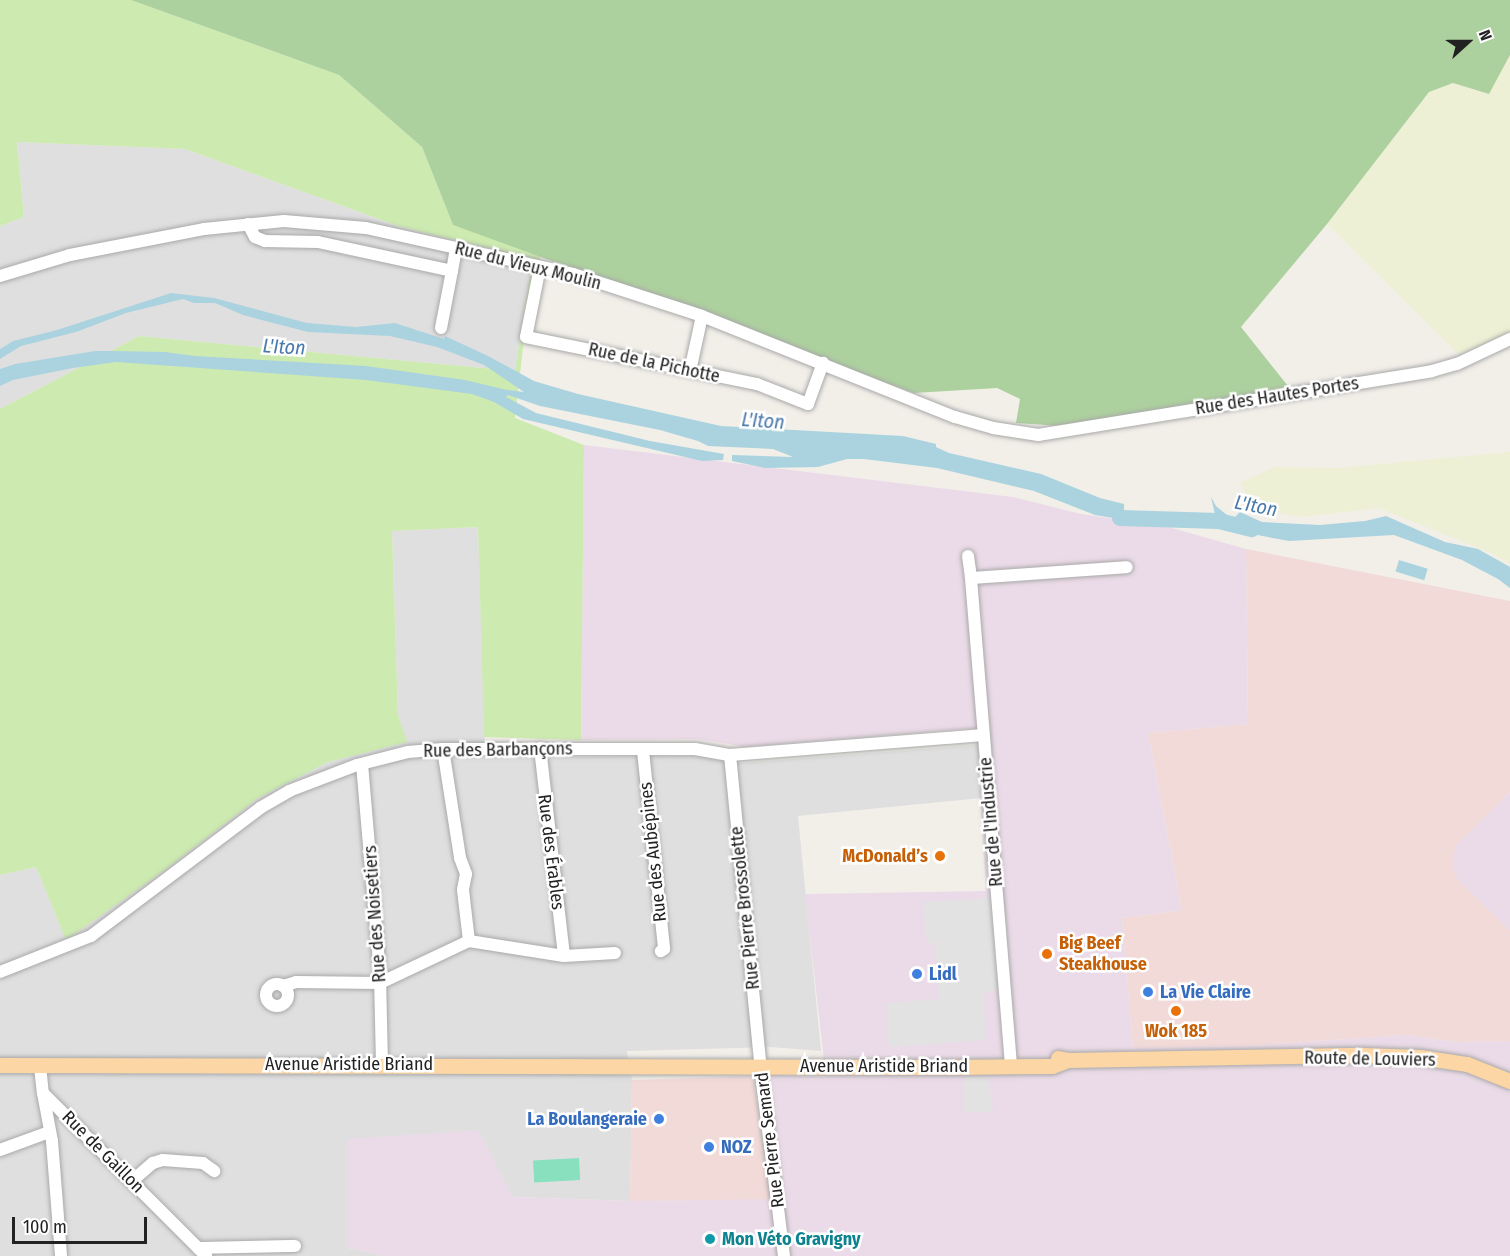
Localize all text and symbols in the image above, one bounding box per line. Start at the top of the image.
north arrow [1438,12,1498,72]
text: N [1475,27,1496,43]
street label: Rue du Vieux Moulin [453,237,603,295]
water label: L'Iton [262,334,306,360]
street label: Rue de la Pichotte [586,339,722,387]
street label: Rue des Hautes Portes [1194,372,1360,420]
water label: L'Iton [741,408,785,434]
water label: L'Iton [1233,490,1279,522]
street label: Rue des Barbançons [423,738,573,762]
street label: Rue de l'Industrie [975,756,1007,888]
street label: Rue des Aubépines [635,781,671,923]
street label: Rue des Érables [533,793,569,911]
street label: Rue Pierre Brossolette [726,825,764,991]
street label: Rue des Noisetiers [359,845,391,983]
place label: McDonald’s [842,845,928,867]
marker: McDonald’s [933,849,947,863]
place label: Big Beef Steakhouse [1059,933,1147,976]
marker: Big Beef Steakhouse [1040,947,1054,961]
place label: Lidl [929,963,957,985]
marker: Lidl [910,967,924,981]
place label: La Vie Claire [1160,981,1251,1003]
marker: La Vie Claire [1141,985,1155,999]
marker: Wok 185 [1169,1004,1183,1018]
place label: Wok 185 [1145,1020,1207,1042]
street label: Route de Louviers [1304,1047,1436,1071]
street label: Avenue Aristide Briand [265,1053,433,1075]
street label: Avenue Aristide Briand [800,1055,968,1077]
street label: Rue Pierre Semard [751,1071,789,1209]
street label: Rue de Gaillon [57,1106,149,1198]
place label: La Boulangeraie [527,1108,647,1130]
marker: La Boulangeraie [652,1112,666,1126]
place label: NOZ [721,1136,752,1158]
marker: NOZ [702,1140,716,1154]
scale bar [15,1205,150,1243]
text: 100 m [23,1216,67,1238]
place label: Mon Véto Gravigny [722,1228,861,1250]
marker: Mon Véto Gravigny [703,1232,717,1246]

